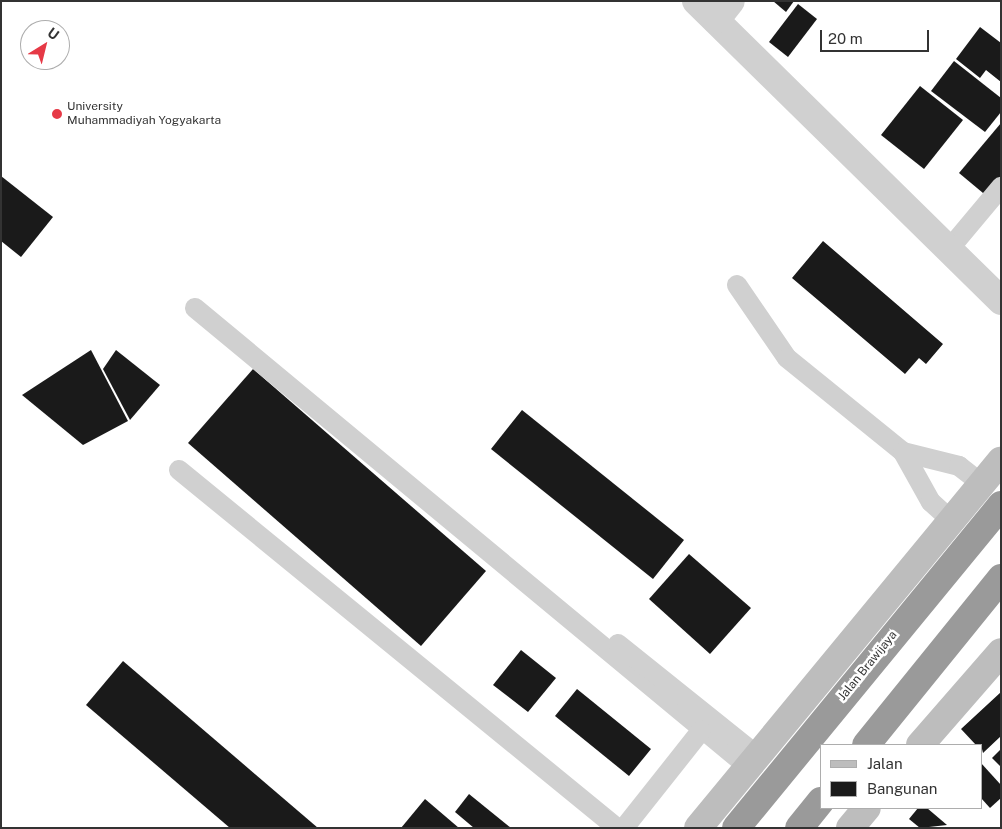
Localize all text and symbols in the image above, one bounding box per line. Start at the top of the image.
north arrow [20,20,70,70]
scale bar [822,20,931,52]
text: U [44,24,62,43]
text: 20 m [828,30,863,47]
place label: University Muhammadiyah Yogyakarta [67,100,221,128]
marker: University Muhammadiyah Yogyakarta [51,108,63,120]
street label: Jalan Brawijaya [836,628,900,704]
legend [820,744,982,809]
text: Jalan [867,755,903,772]
text: Bangunan [867,780,938,797]

